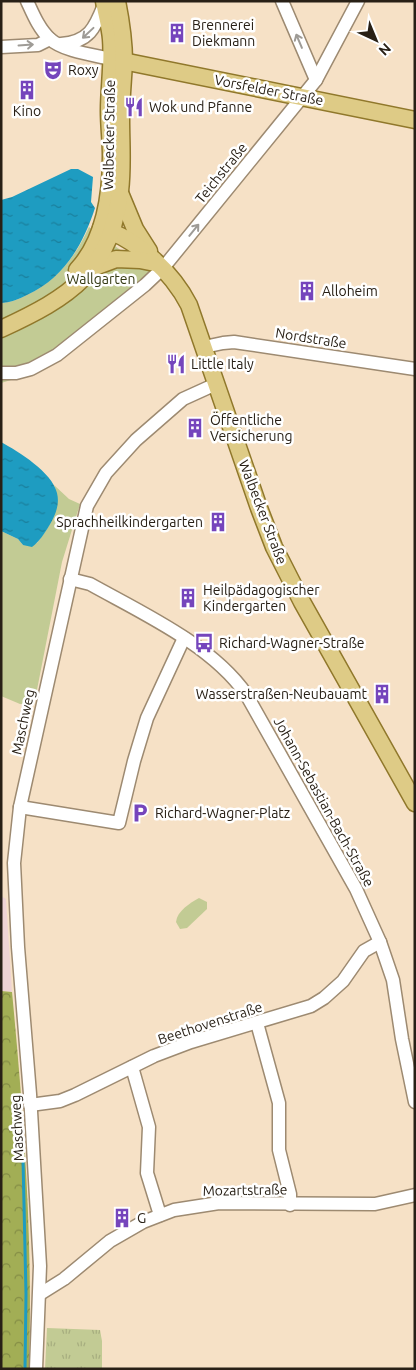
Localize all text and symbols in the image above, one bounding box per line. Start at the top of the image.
north arrow [351,15,401,65]
place label: Brennerei Diekmann [192,17,255,49]
building icon: Brennerei Diekmann [166,22,188,44]
one-way arrow [82,27,95,39]
one-way arrow [293,34,303,49]
text: N [376,40,394,59]
one-way arrow [18,41,34,50]
theatre icon: Roxy [42,59,64,81]
place label: Roxy [68,62,99,78]
street label: Vorsfelder Straße [213,72,325,108]
building icon: Kino [16,79,38,101]
street label: Walbecker Straße [100,80,118,190]
restaurant icon: Wok und Pfanne [123,96,145,118]
place label: Wok und Pfanne [149,99,252,115]
place label: Kino [13,103,41,119]
street label: Teichstraße [192,140,250,206]
one-way arrow [188,224,199,237]
park label: Wallgarten [67,271,135,287]
building icon: Alloheim [296,280,318,302]
place label: Alloheim [322,283,378,299]
street label: Nordstraße [274,324,348,352]
restaurant icon: Little Italy [165,353,187,375]
place label: Little Italy [191,356,254,372]
place label: Öffentliche Versicherung [210,411,292,444]
building icon: Öffentliche Versicherung [184,417,206,439]
street label: Walbecker Straße [236,458,290,566]
building icon: Sprachheilkindergarten [207,511,229,533]
place label: Sprachheilkindergarten [56,514,203,530]
place label: Heilpädagogischer Kindergarten [203,582,320,614]
building icon: Heilpädagogischer Kindergarten [177,587,199,609]
bus stop icon: Richard-Wagner-Straße [193,632,215,654]
place label: Richard-Wagner-Straße [219,635,365,651]
building icon: Wasserstraßen-Neubauamt [371,683,393,705]
place label: Wasserstraßen-Neubauamt [196,686,367,702]
street label: Maschweg [8,688,38,756]
street label: Johann-Sebastian-Bach-Straße [271,715,377,889]
parking icon: Richard-Wagner-Platz [129,802,151,824]
place label: Richard-Wagner-Platz [155,805,290,821]
street label: Beethovenstraße [156,999,264,1047]
street label: Maschweg [7,1094,27,1162]
street label: Mozartstraße [202,1181,288,1199]
building icon: G [111,1207,133,1229]
place label: G [137,1210,146,1226]

